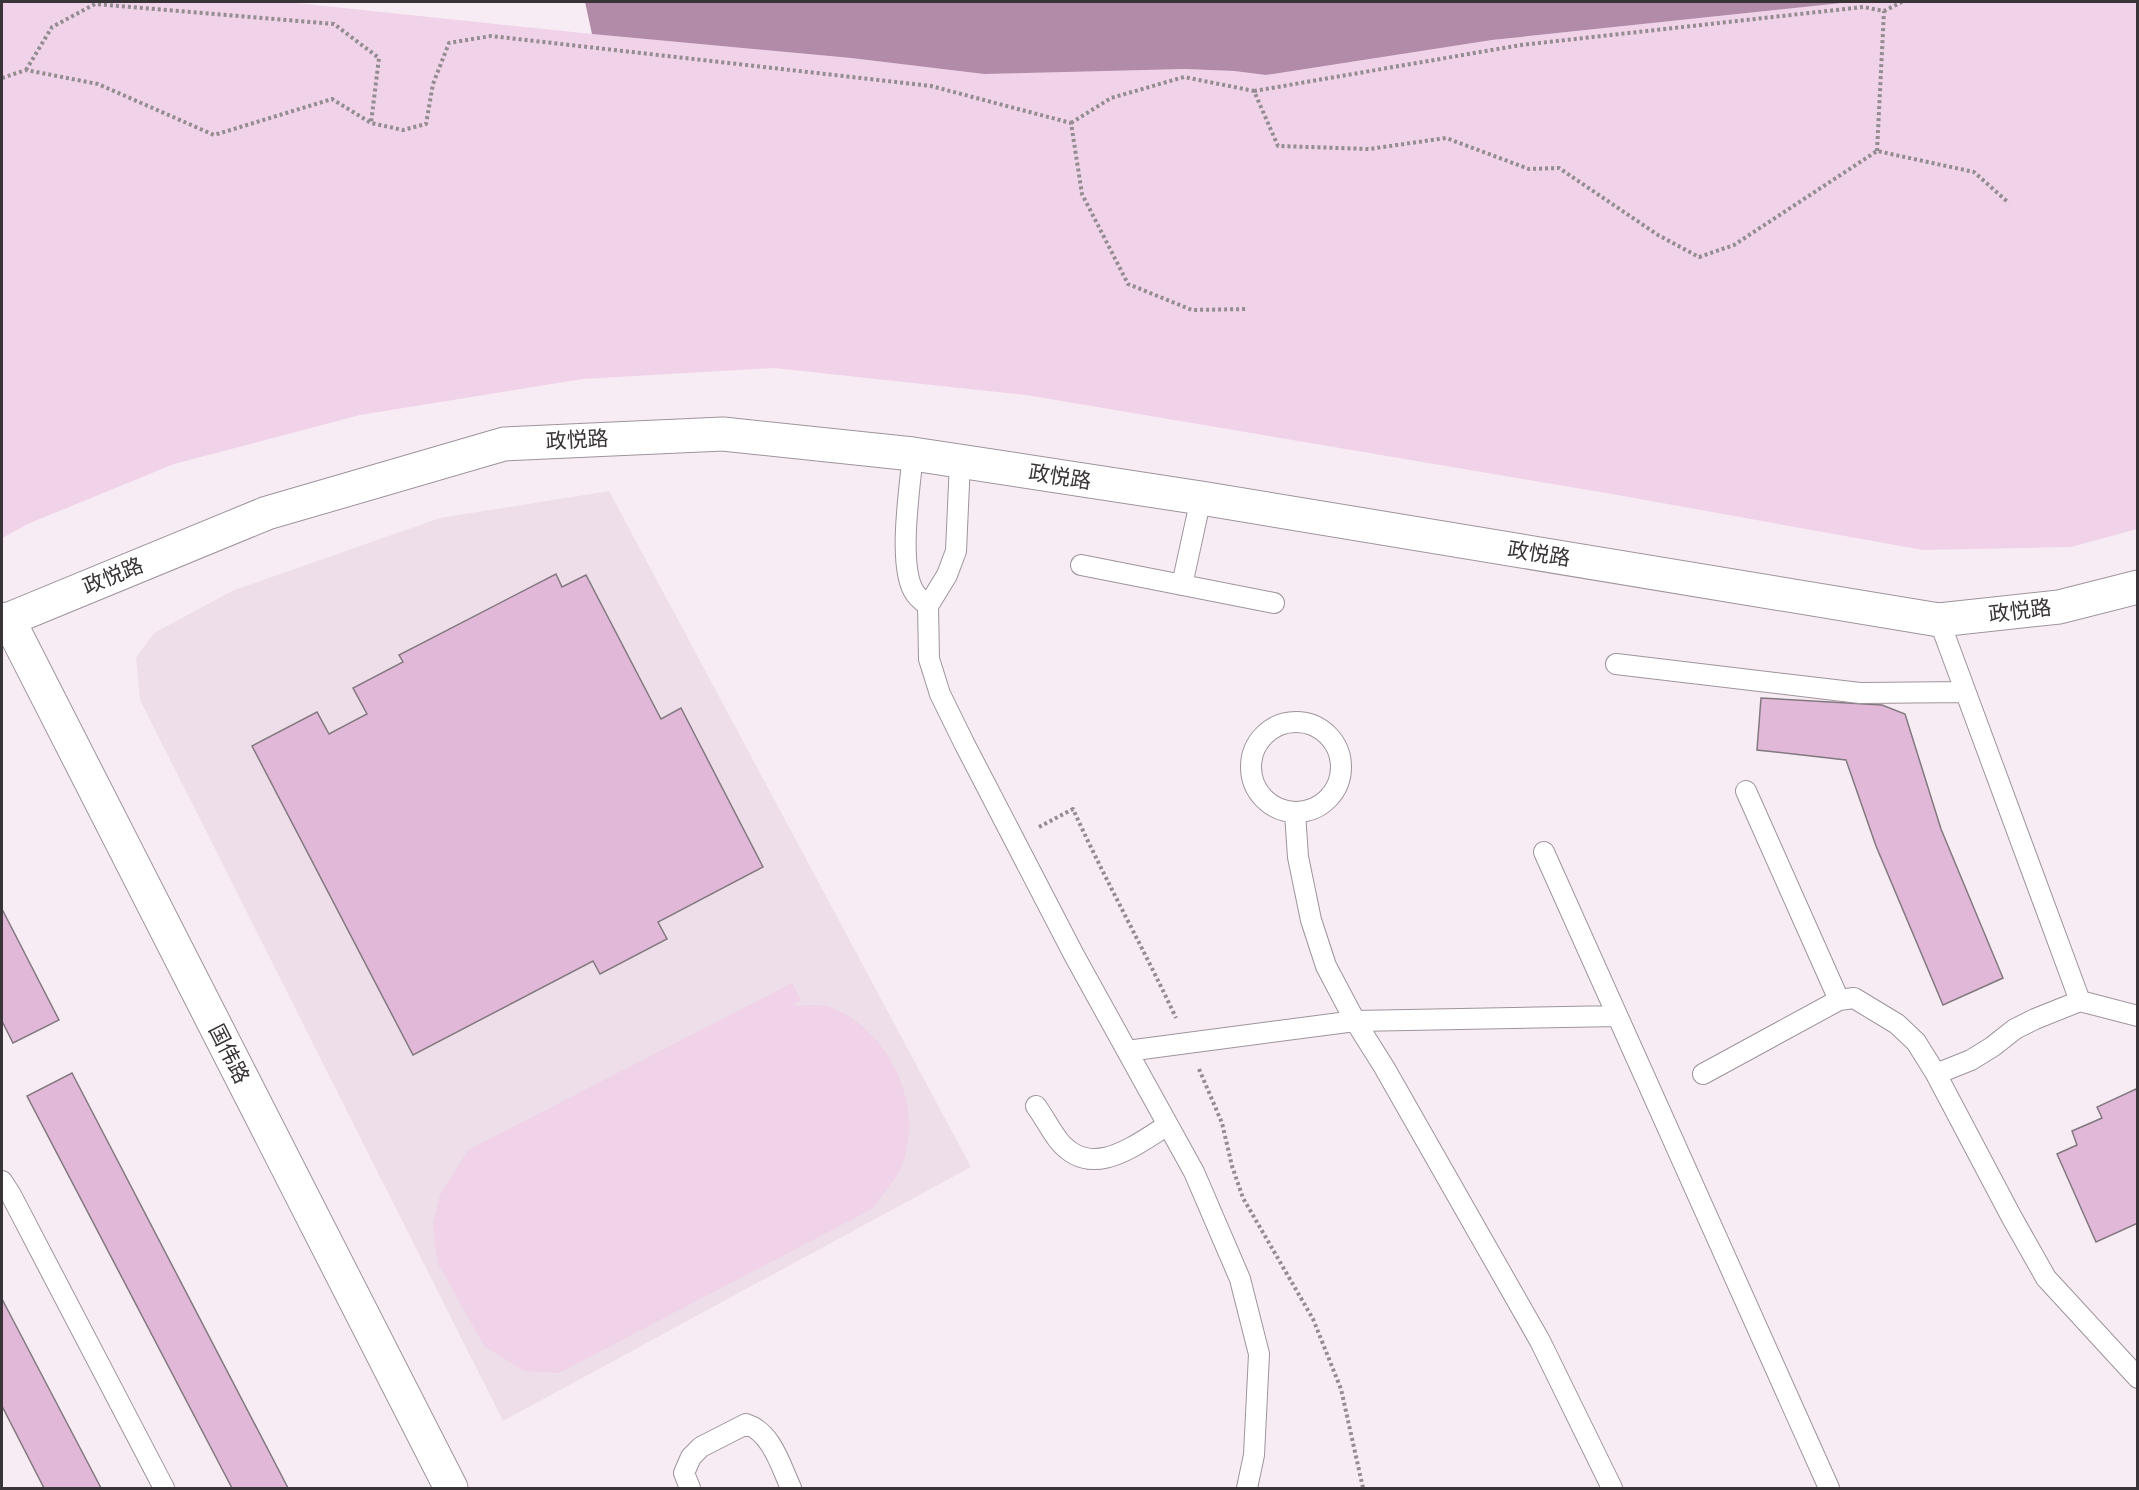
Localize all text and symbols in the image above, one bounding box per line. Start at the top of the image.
street label: 政悦路 [545,425,609,455]
street label: 政悦路 [1027,459,1093,495]
street label: 政悦路 [1506,536,1572,572]
street label: 政悦路 [79,552,147,600]
street label: 政悦路 [1987,594,2053,628]
street label: 国伟路 [203,1020,255,1088]

